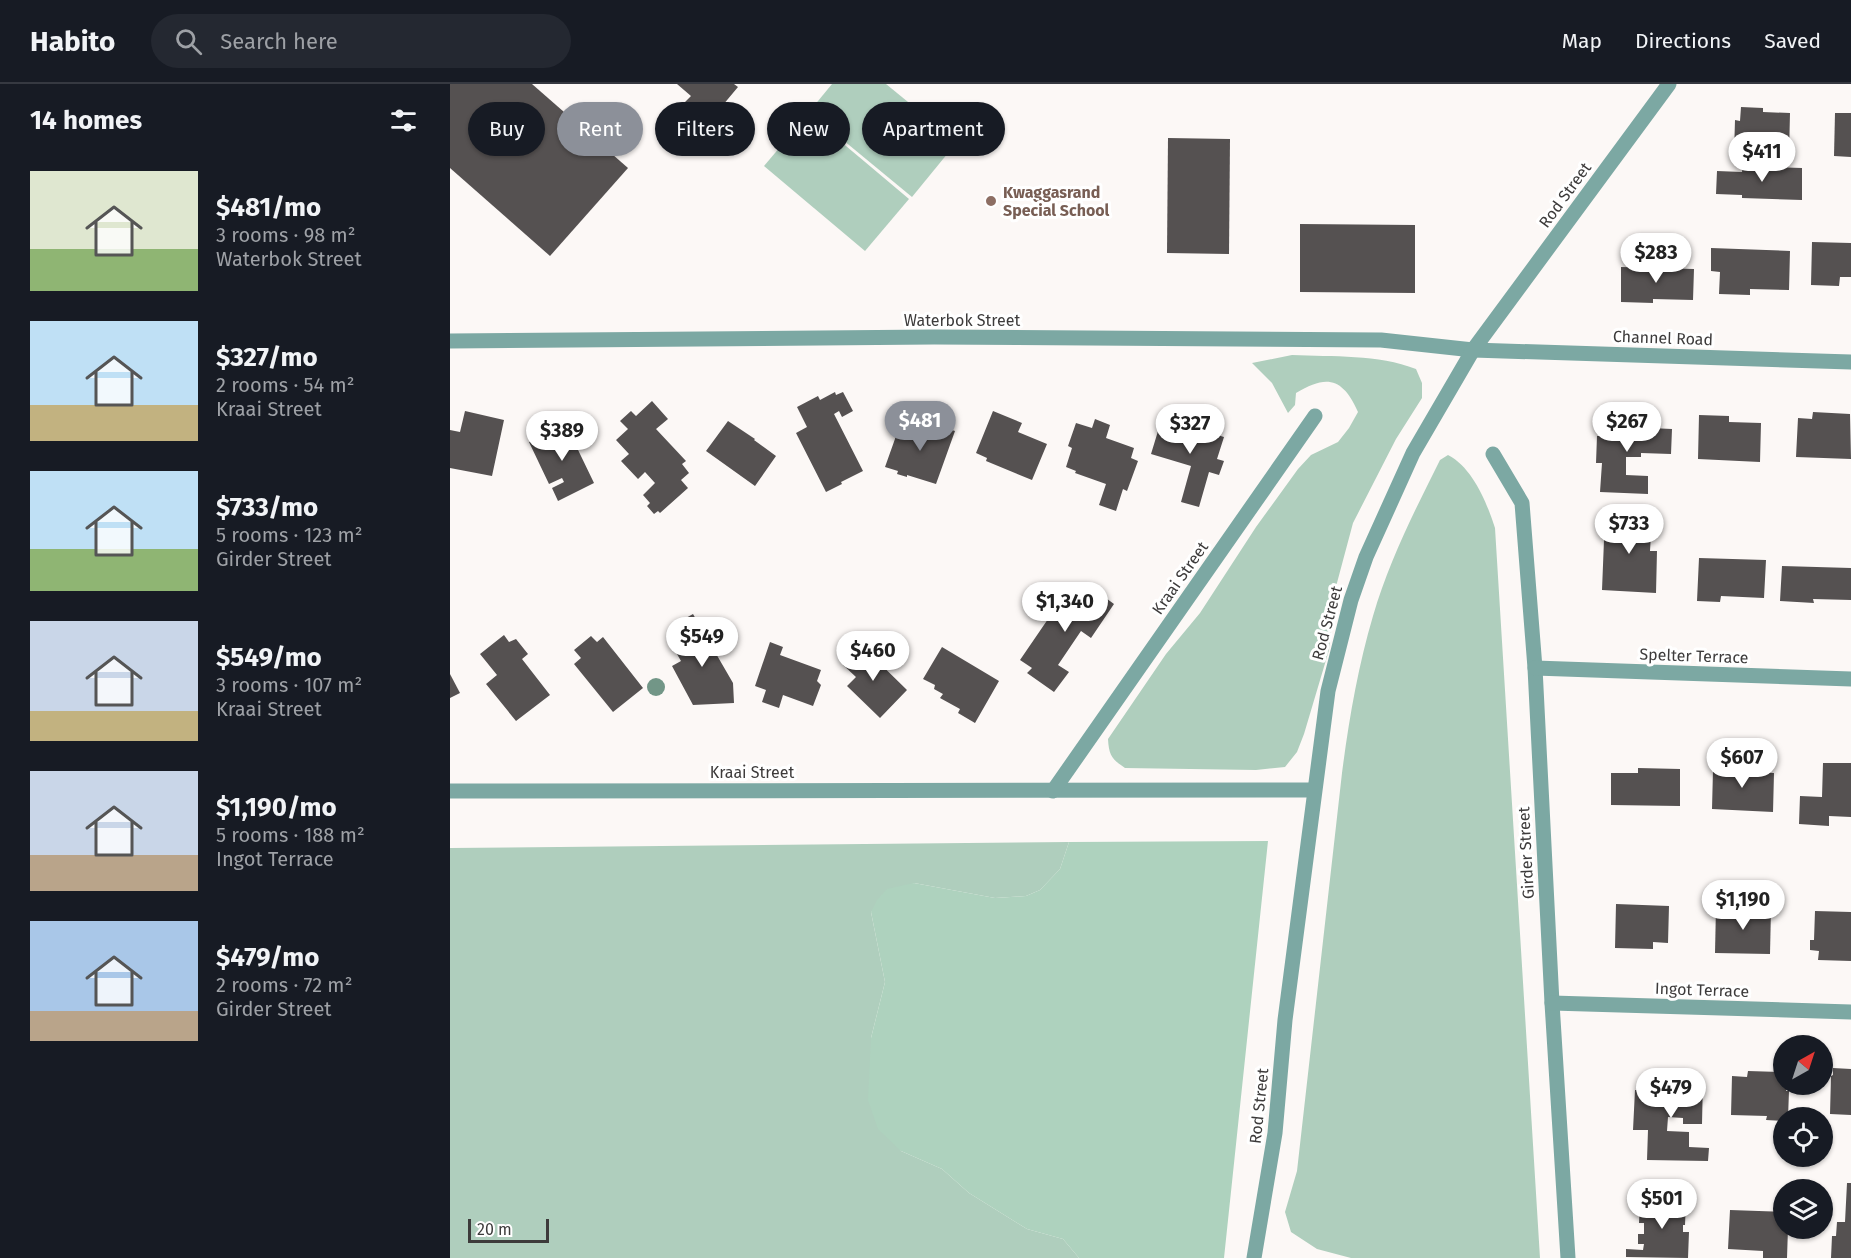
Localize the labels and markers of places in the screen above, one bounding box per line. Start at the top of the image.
pin: $411 [1726,132,1798,183]
place label: Kwaggasrand Special School [1003,183,1110,220]
marker: Kwaggasrand Special School [984,194,998,208]
pin: $283 [1620,233,1692,284]
pin: $481 [884,401,956,452]
pin: $267 [1591,402,1663,453]
pin: $327 [1154,404,1226,455]
pin: $389 [526,411,598,462]
pin: $733 [1593,504,1665,555]
pin: $1,340 [1016,582,1114,633]
pin: $549 [666,617,738,668]
pin: $460 [837,631,909,682]
pin: $607 [1706,738,1778,789]
pin: $1,190 [1694,880,1792,931]
pin: $479 [1635,1068,1707,1119]
pin: $501 [1626,1179,1698,1230]

